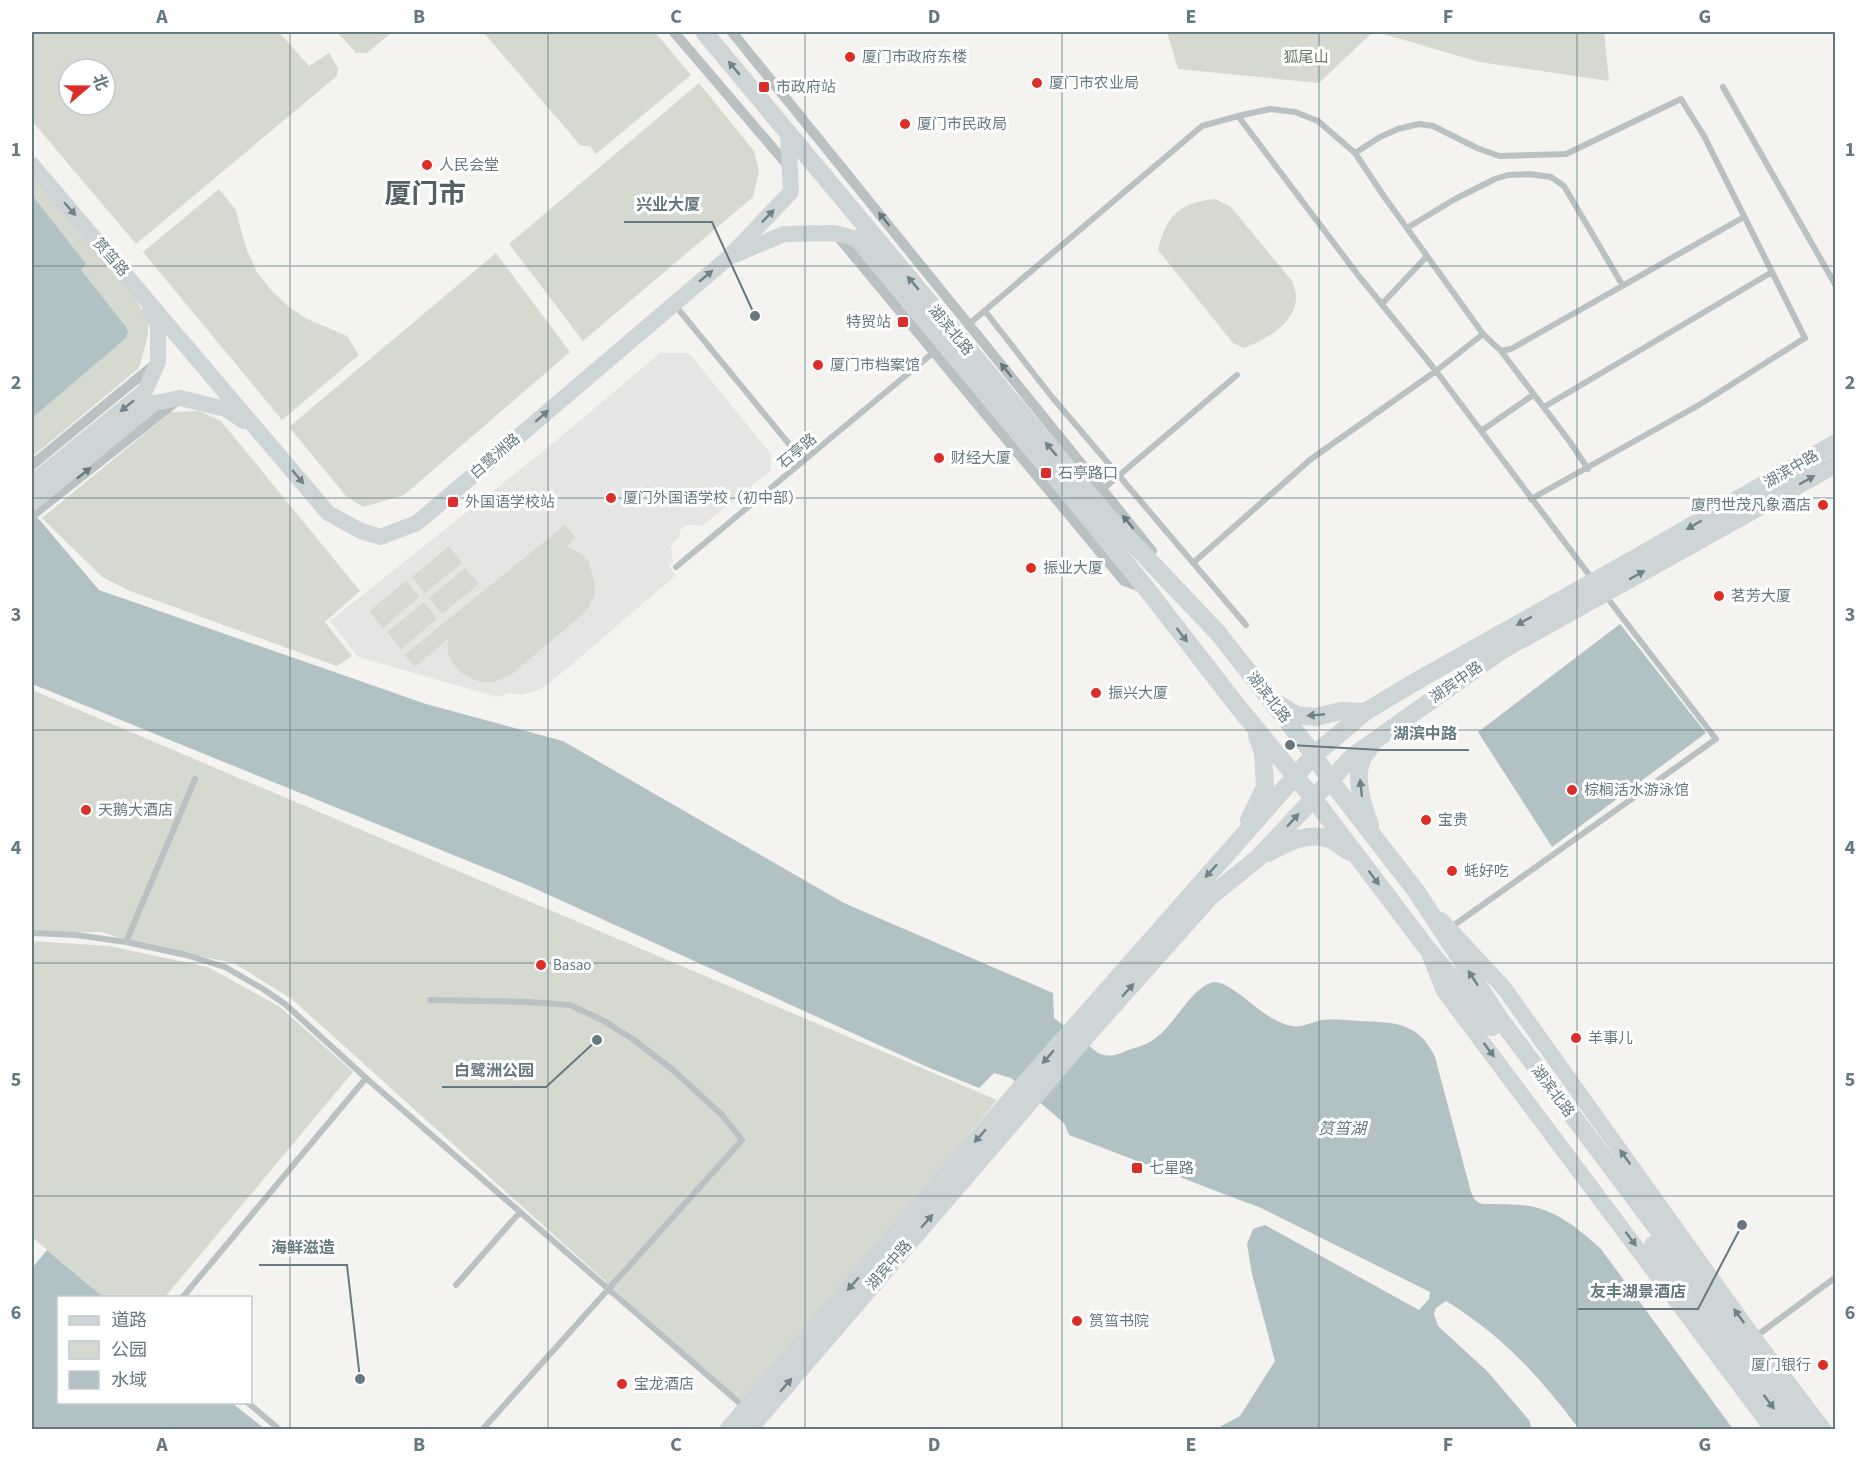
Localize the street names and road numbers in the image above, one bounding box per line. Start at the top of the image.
street label: 筼筜路 [88,233,133,281]
street label: 湖滨北路 [923,301,978,360]
street label: 白鹭洲路 [466,429,525,484]
street label: 石亭路 [773,429,821,474]
street label: 湖滨中路 [1760,445,1822,494]
street label: 湖宾中路 [1426,657,1487,708]
street label: 湖滨北路 [1242,667,1295,727]
street label: 湖滨北路 [1526,1061,1579,1122]
street label: 湖宾中路 [862,1236,917,1295]

